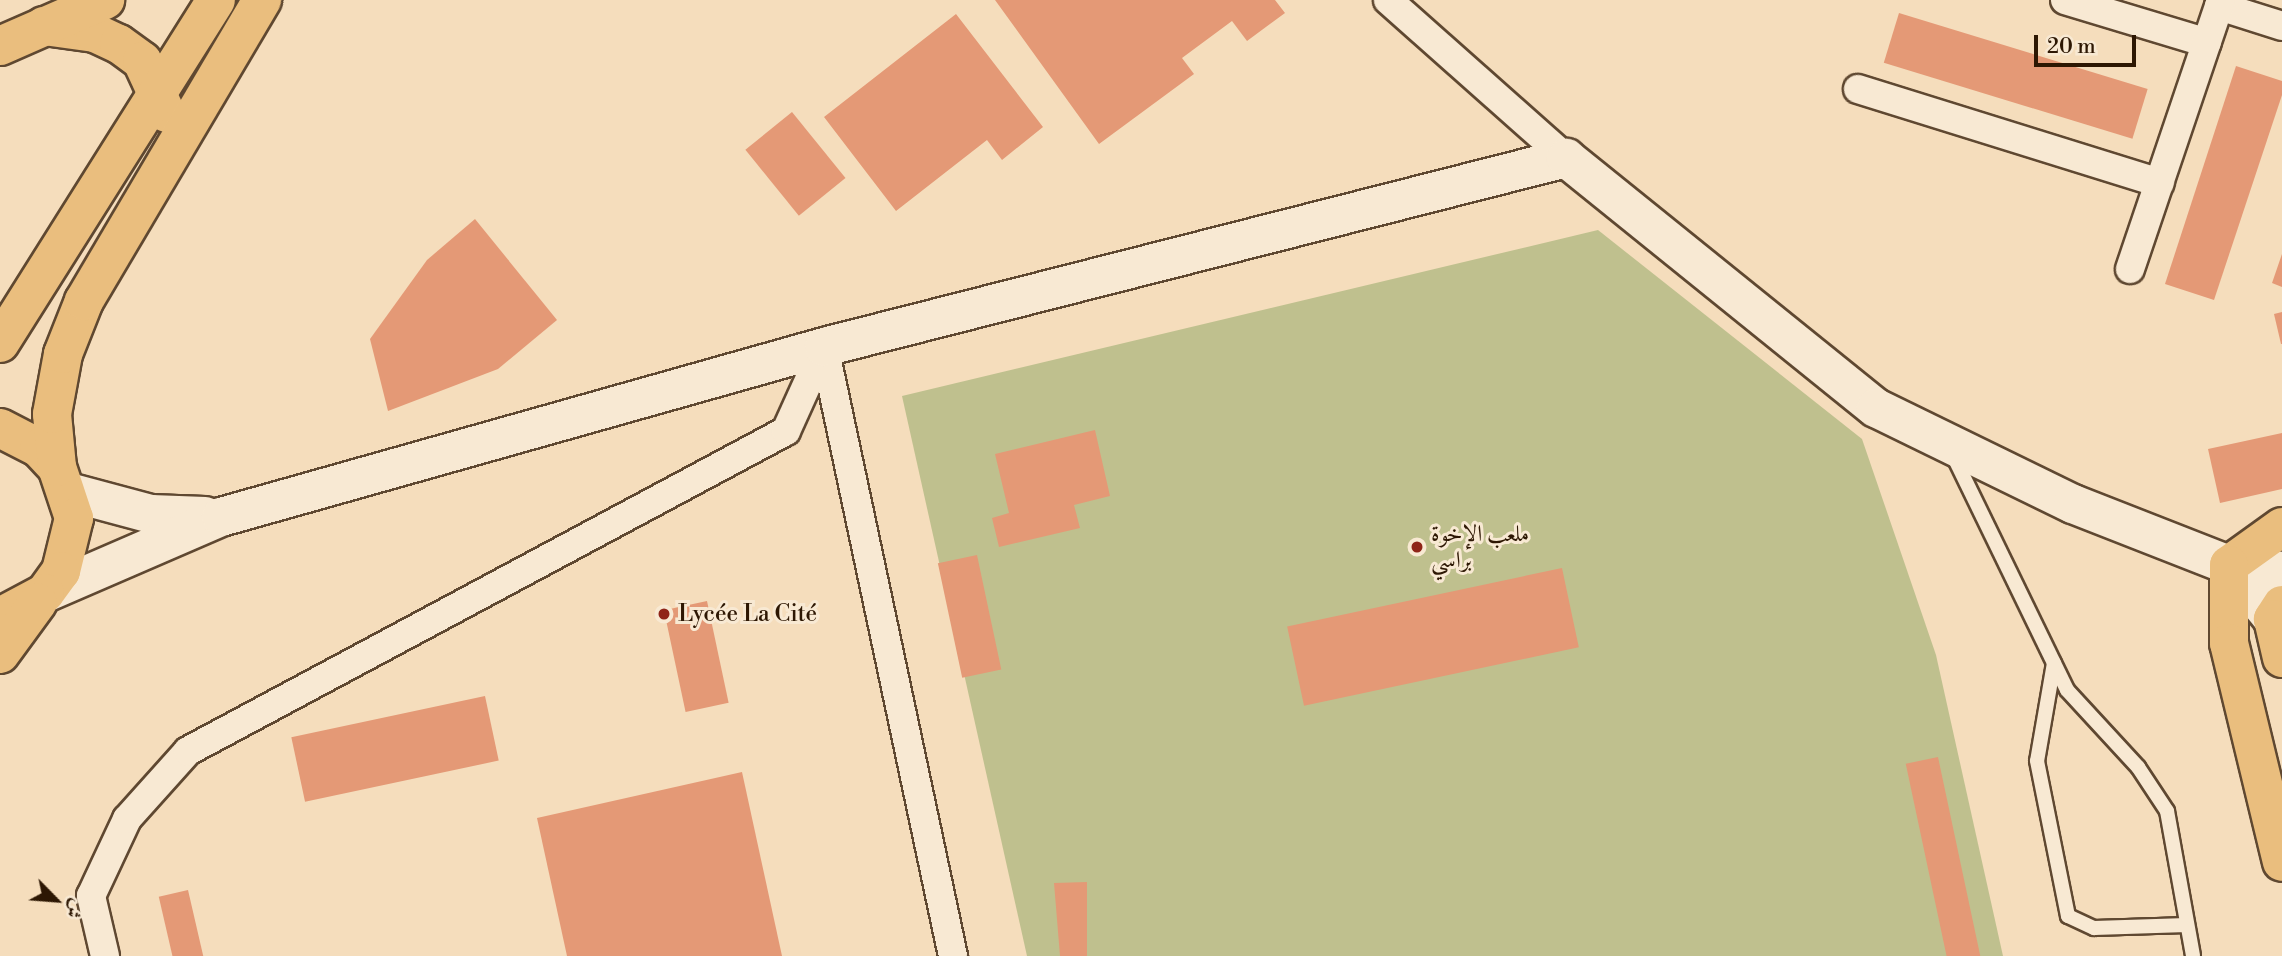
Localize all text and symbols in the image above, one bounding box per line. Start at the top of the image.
scale bar [2037,21,2138,65]
text: 20 m [2047,34,2096,60]
place label: ملعب الإخوة براسي [1431,520,1529,574]
marker: ملعب الإخوة براسي [1409,539,1425,555]
place label: Lycée La Cité [678,600,817,628]
marker: Lycée La Cité [656,606,672,622]
north arrow [21,865,91,935]
text: ش [60,895,90,922]

